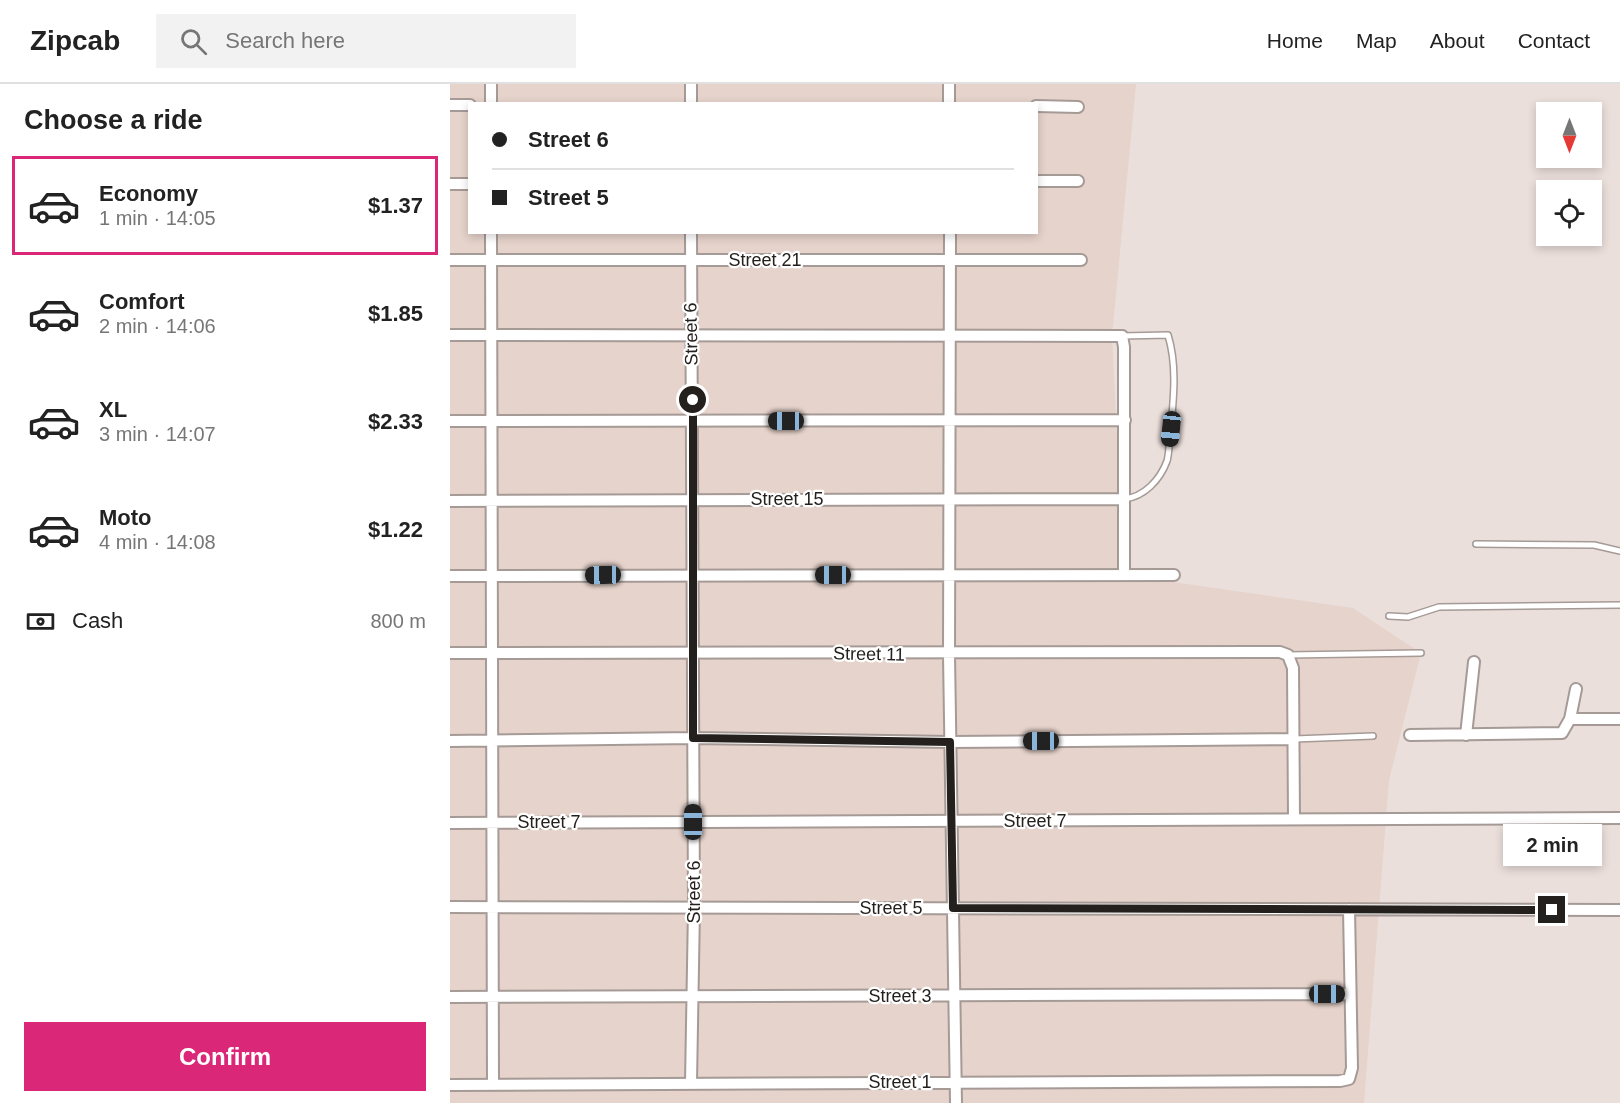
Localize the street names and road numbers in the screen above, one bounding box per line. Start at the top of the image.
street label: Street 21 [728,250,802,270]
street label: Street 6 [680,302,702,366]
street label: Street 15 [750,489,824,509]
street label: Street 11 [833,643,905,665]
street label: Street 7 [1003,811,1067,831]
street label: Street 7 [517,812,581,832]
street label: Street 6 [684,860,704,924]
street label: Street 5 [859,898,923,918]
street label: Street 3 [868,986,932,1006]
street label: Street 1 [868,1072,932,1092]

